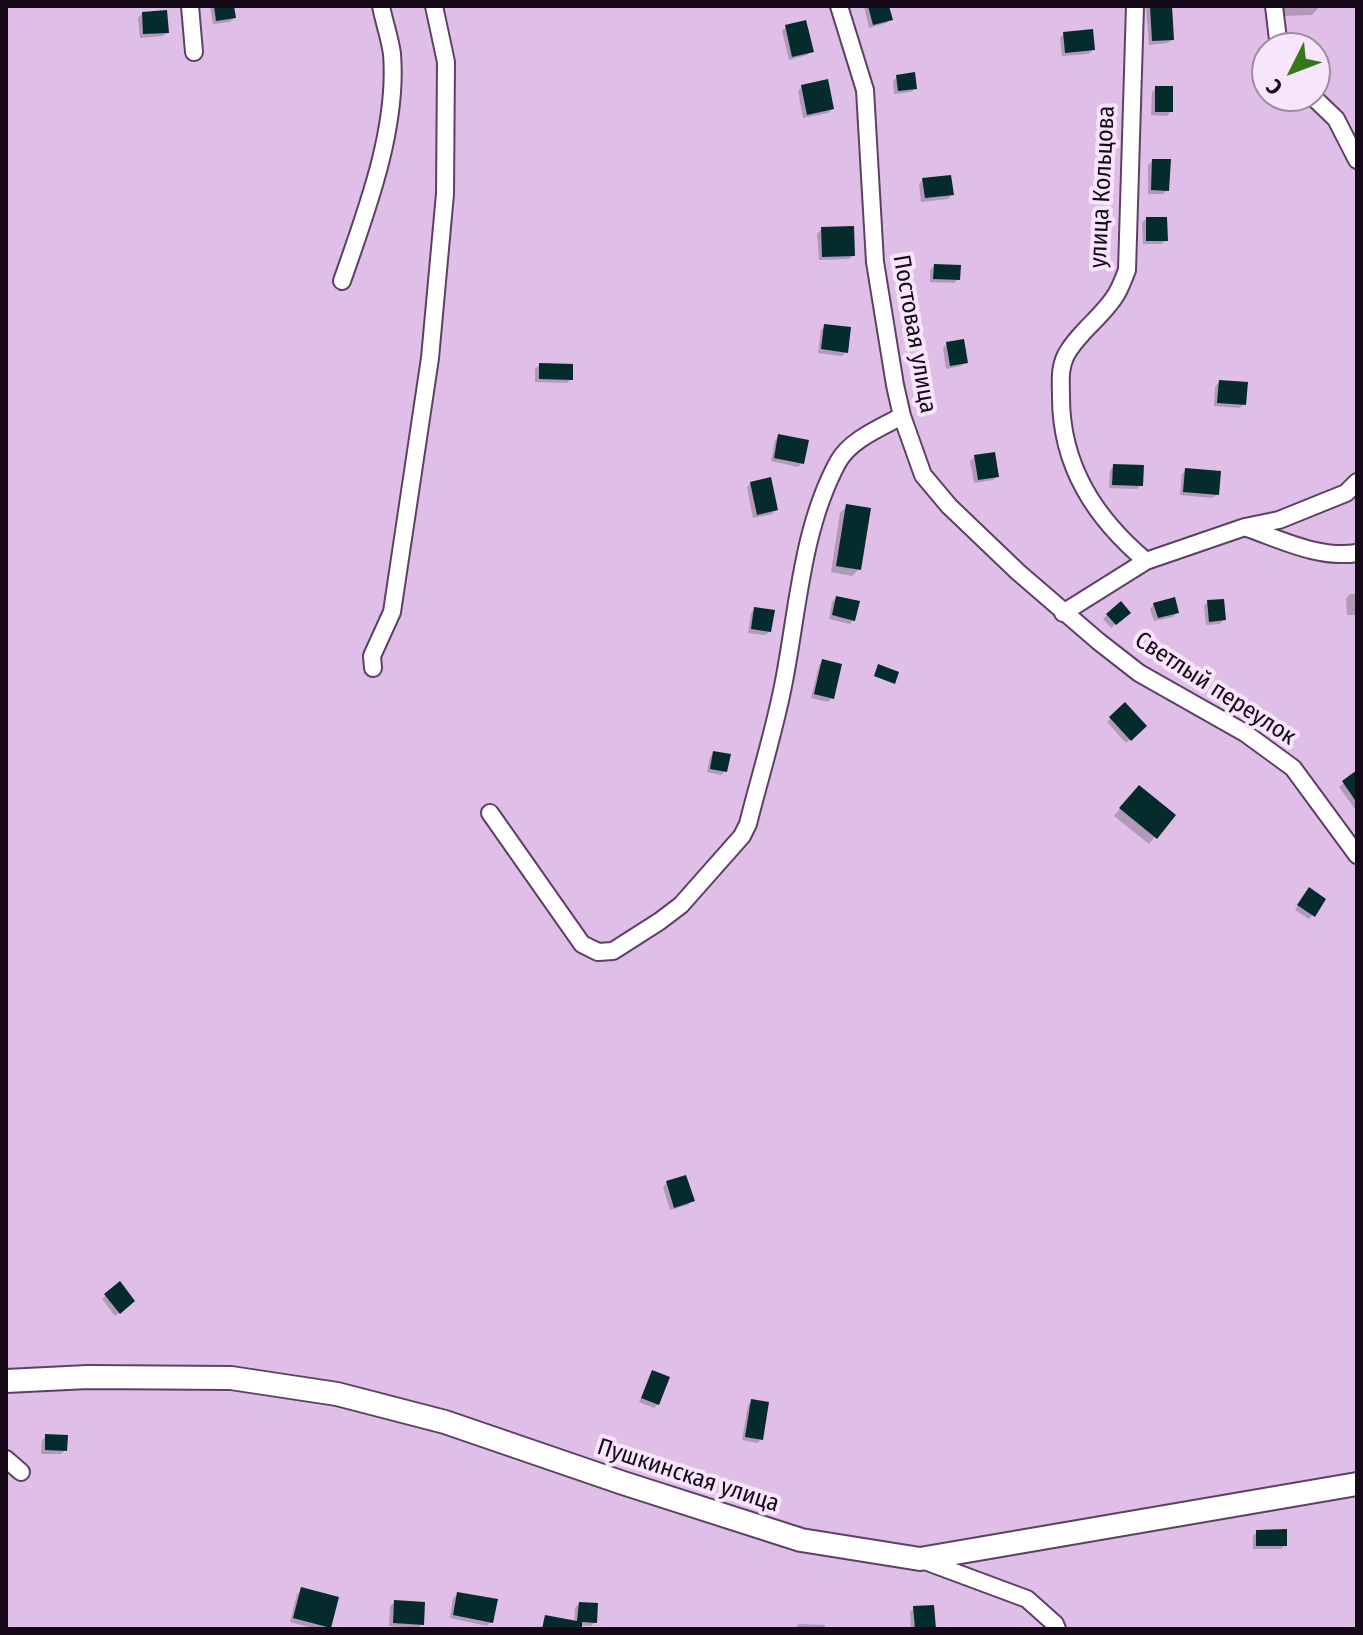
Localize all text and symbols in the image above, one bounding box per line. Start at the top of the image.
north arrow [1251,32,1331,112]
text: С [1260,74,1288,100]
street label: улица Кольцова [1084,105,1122,269]
street label: Постовая улица [886,253,942,415]
street label: Светлый переулок [1129,626,1301,752]
street label: Пушкинская улица [593,1433,783,1519]

